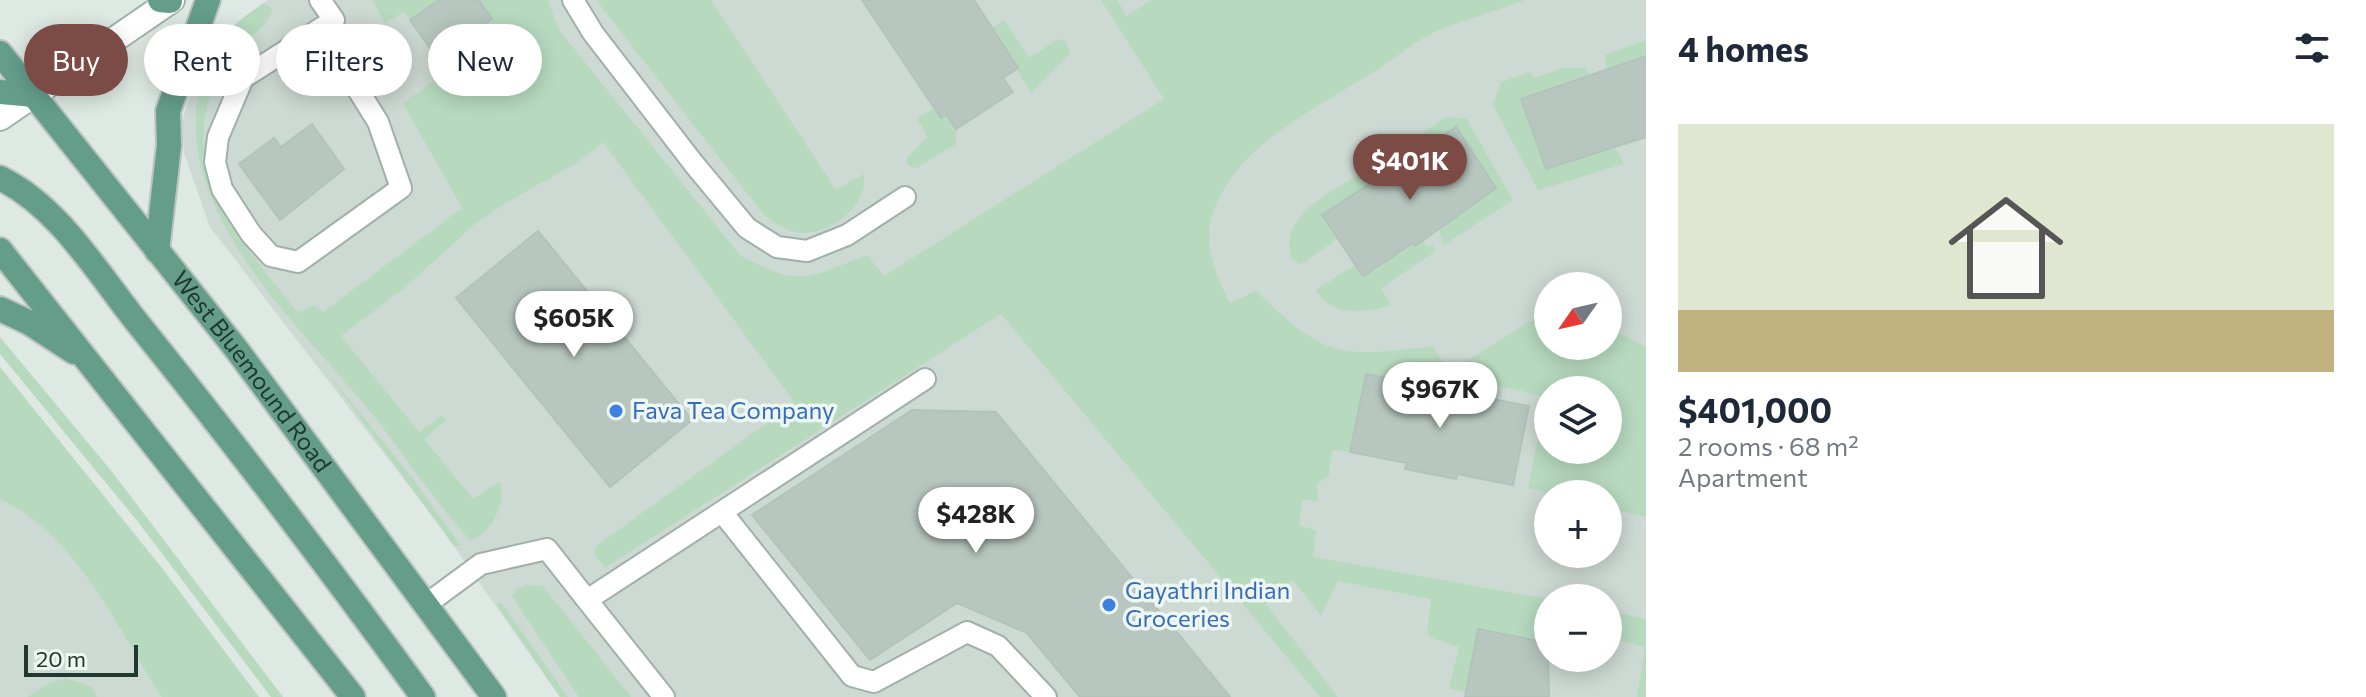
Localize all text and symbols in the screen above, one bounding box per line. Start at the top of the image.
chip: Buy [24,24,128,96]
chip: Rent [144,24,260,96]
chip: Filters [276,24,412,96]
chip: New [428,24,542,96]
icon: filters [2290,26,2334,70]
text: 4 homes [1678,27,1809,69]
pin: $401K [1354,134,1466,202]
text: $401K [1371,144,1449,175]
icon: home [1934,176,2078,320]
street label: West Bluemound Road [167,264,338,477]
north arrow [1534,272,1622,360]
map controls [1534,272,1622,672]
pin: $605K [518,291,630,359]
text: $605K [533,301,615,332]
pin: $967K [1384,362,1496,430]
text: $967K [1400,372,1480,403]
button: layers [1534,376,1622,464]
text: $401,000 [1678,388,1832,430]
place label: Fava Tea Company [632,395,835,424]
marker: Fava Tea Company [607,402,625,420]
text: 2 rooms · 68 m² [1678,430,1859,461]
text: Apartment [1678,461,1808,492]
button: + [1534,480,1622,568]
pin: $428K [920,487,1032,555]
text: $428K [936,497,1016,528]
place label: Gayathri Indian Groceries [1125,575,1290,632]
button: − [1534,584,1622,672]
marker: Gayathri Indian Groceries [1100,596,1118,614]
scale bar [24,641,138,677]
text: 20 m [36,645,86,672]

